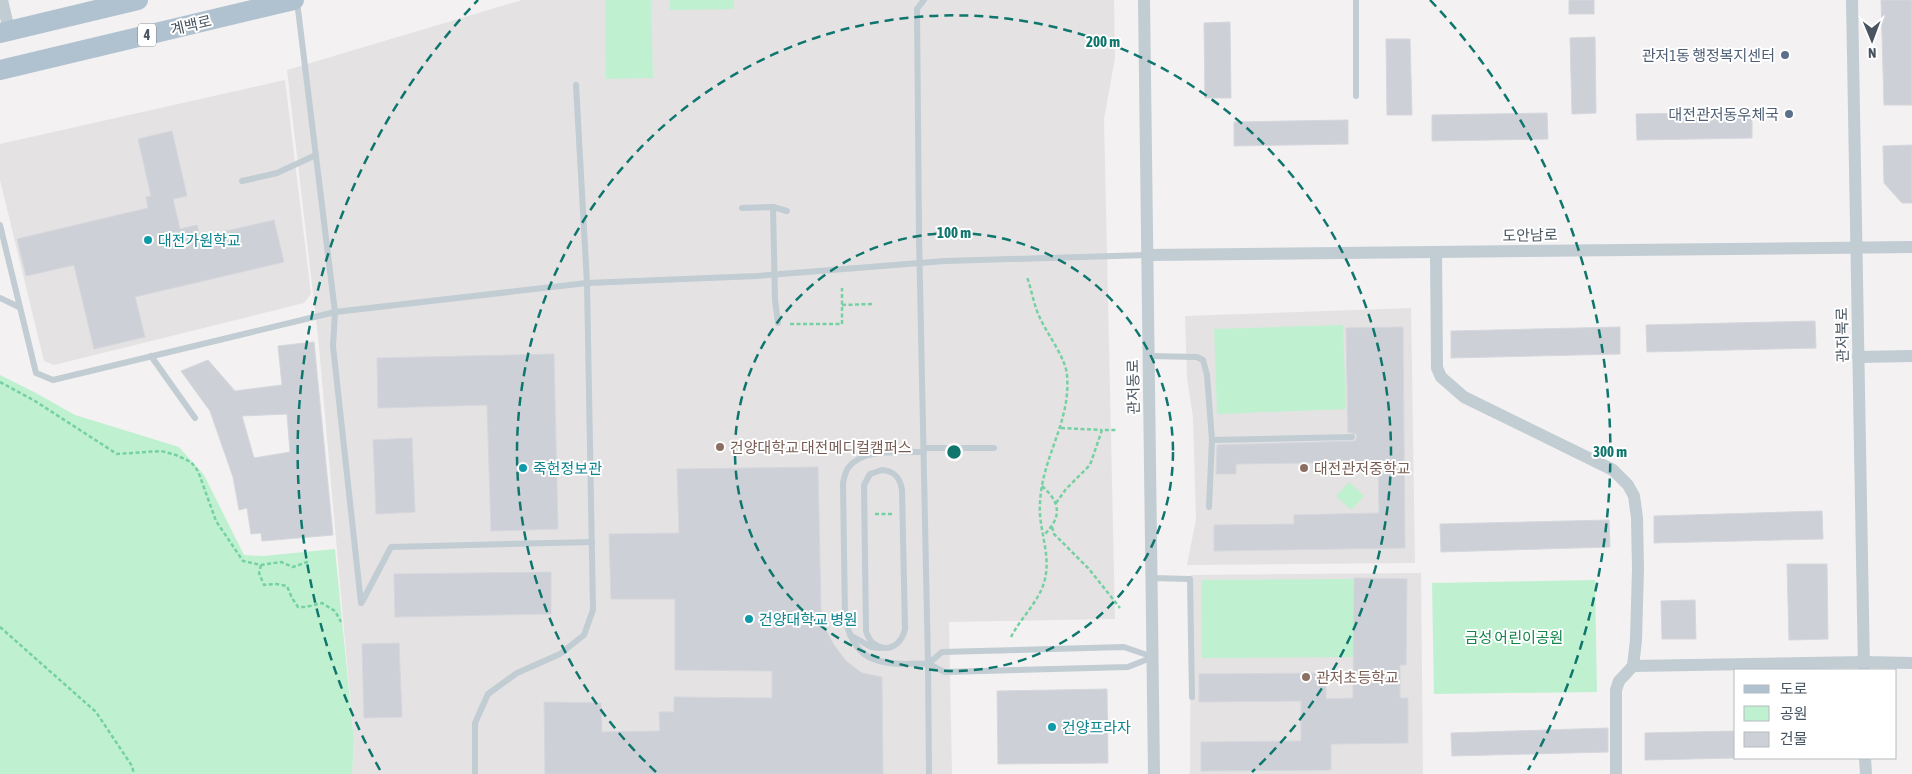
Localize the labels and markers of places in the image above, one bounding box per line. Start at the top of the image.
place label: 관저1동 행정복지센터 [1642,47,1775,64]
marker: 관저1동 행정복지센터 [1779,49,1791,61]
place label: 대전관저동우체국 [1669,106,1779,123]
marker: 대전관저동우체국 [1783,108,1795,120]
place label: 대전가원학교 [158,232,241,249]
marker: 대전가원학교 [142,234,154,246]
place label: 건양대학교 대전메디컬캠퍼스 [730,439,912,456]
marker: 건양대학교 대전메디컬캠퍼스 [714,441,726,453]
centre of rings [945,443,963,461]
place label: 죽헌정보관 [533,460,602,477]
place label: 대전관저중학교 [1314,460,1411,477]
marker: 죽헌정보관 [517,462,529,474]
marker: 대전관저중학교 [1298,462,1310,474]
place label: 건양대학교 병원 [759,611,858,628]
marker: 건양대학교 병원 [743,613,755,625]
place label: 관저초등학교 [1316,669,1399,686]
marker: 관저초등학교 [1300,671,1312,683]
place label: 건양프라자 [1062,719,1131,736]
marker: 건양프라자 [1046,721,1058,733]

